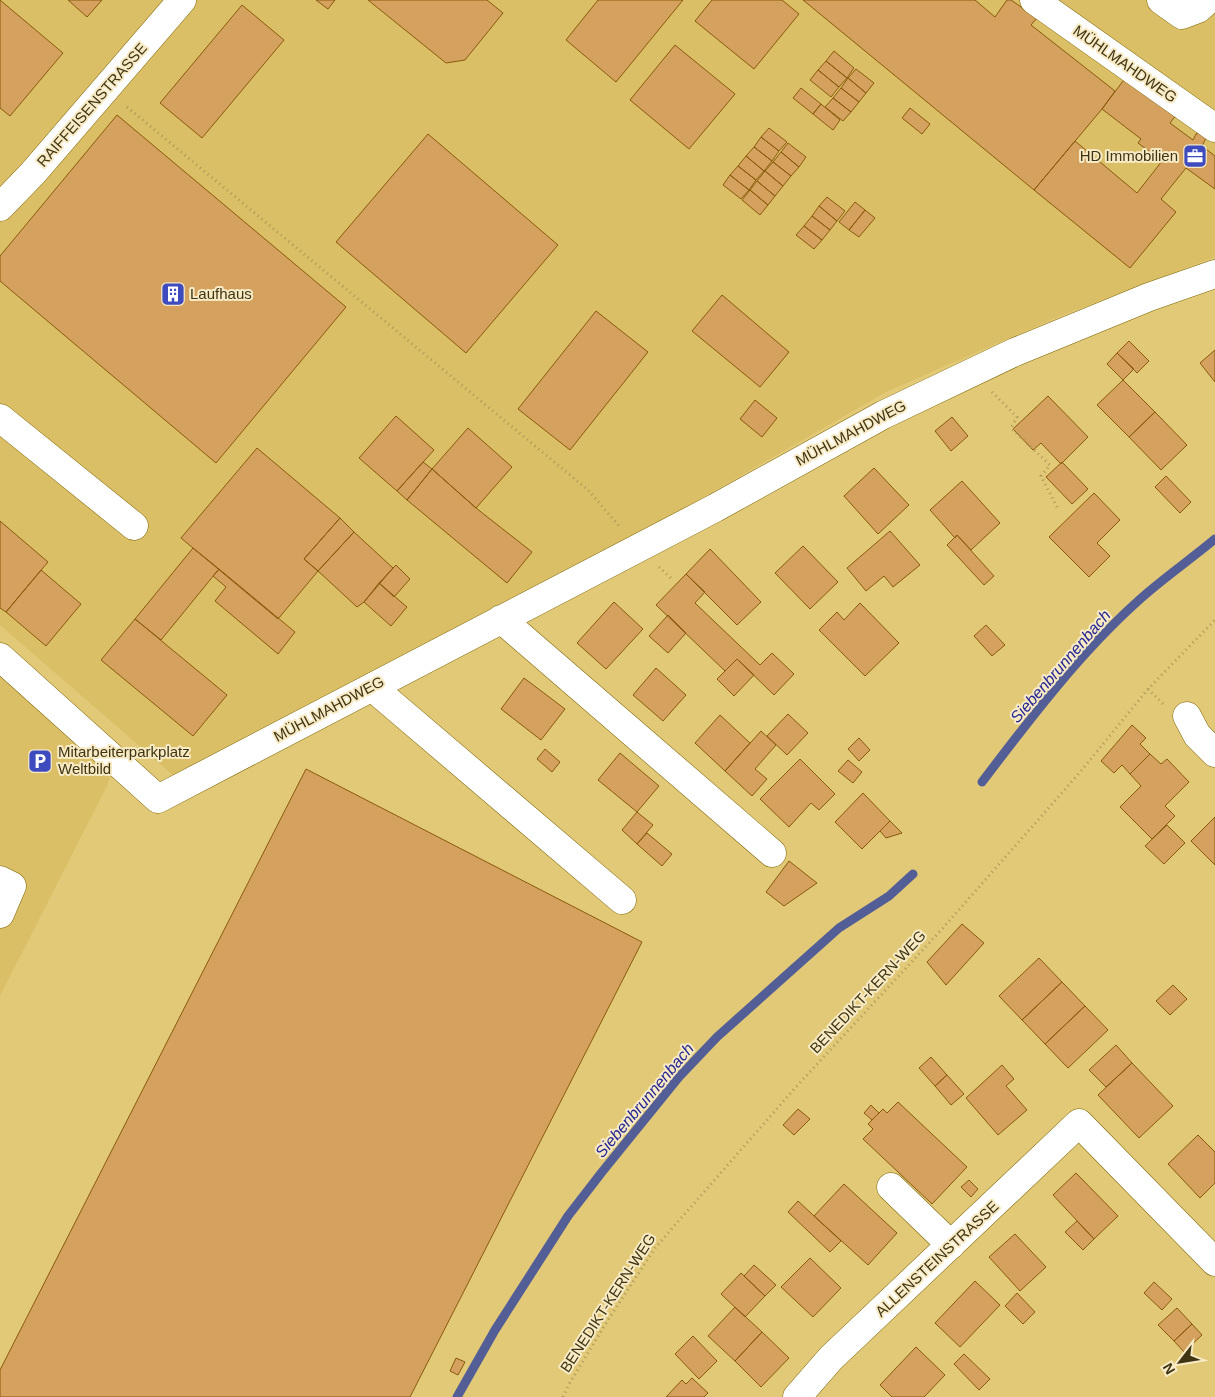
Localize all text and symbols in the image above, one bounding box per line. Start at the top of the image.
street label: MÜHLMAHDWEG [1070,21,1180,106]
street label: RAIFFEISENSTRASSE [33,39,150,170]
office icon: HD Immobilien [1182,143,1208,169]
place label: HD Immobilien [1080,147,1178,164]
building icon: Laufhaus [160,281,186,307]
place label: Laufhaus [190,285,252,302]
street label: MÜHLMAHDWEG [793,396,909,469]
water label: Siebenbrunnenbach [1007,607,1114,726]
street label: MÜHLMAHDWEG [271,672,387,745]
place label: Mitarbeiterparkplatz Weltbild [58,743,190,777]
parking icon: Mitarbeiterparkplatz Weltbild [27,748,53,774]
street label: BENEDIKT-KERN-WEG [806,927,929,1057]
water label: Siebenbrunnenbach [592,1040,697,1161]
street label: ALLENSTEINSTRASSE [872,1197,1002,1320]
street label: BENEDIKT-KERN-WEG [556,1230,659,1375]
north arrow [1155,1337,1205,1387]
text: N [1159,1360,1178,1377]

